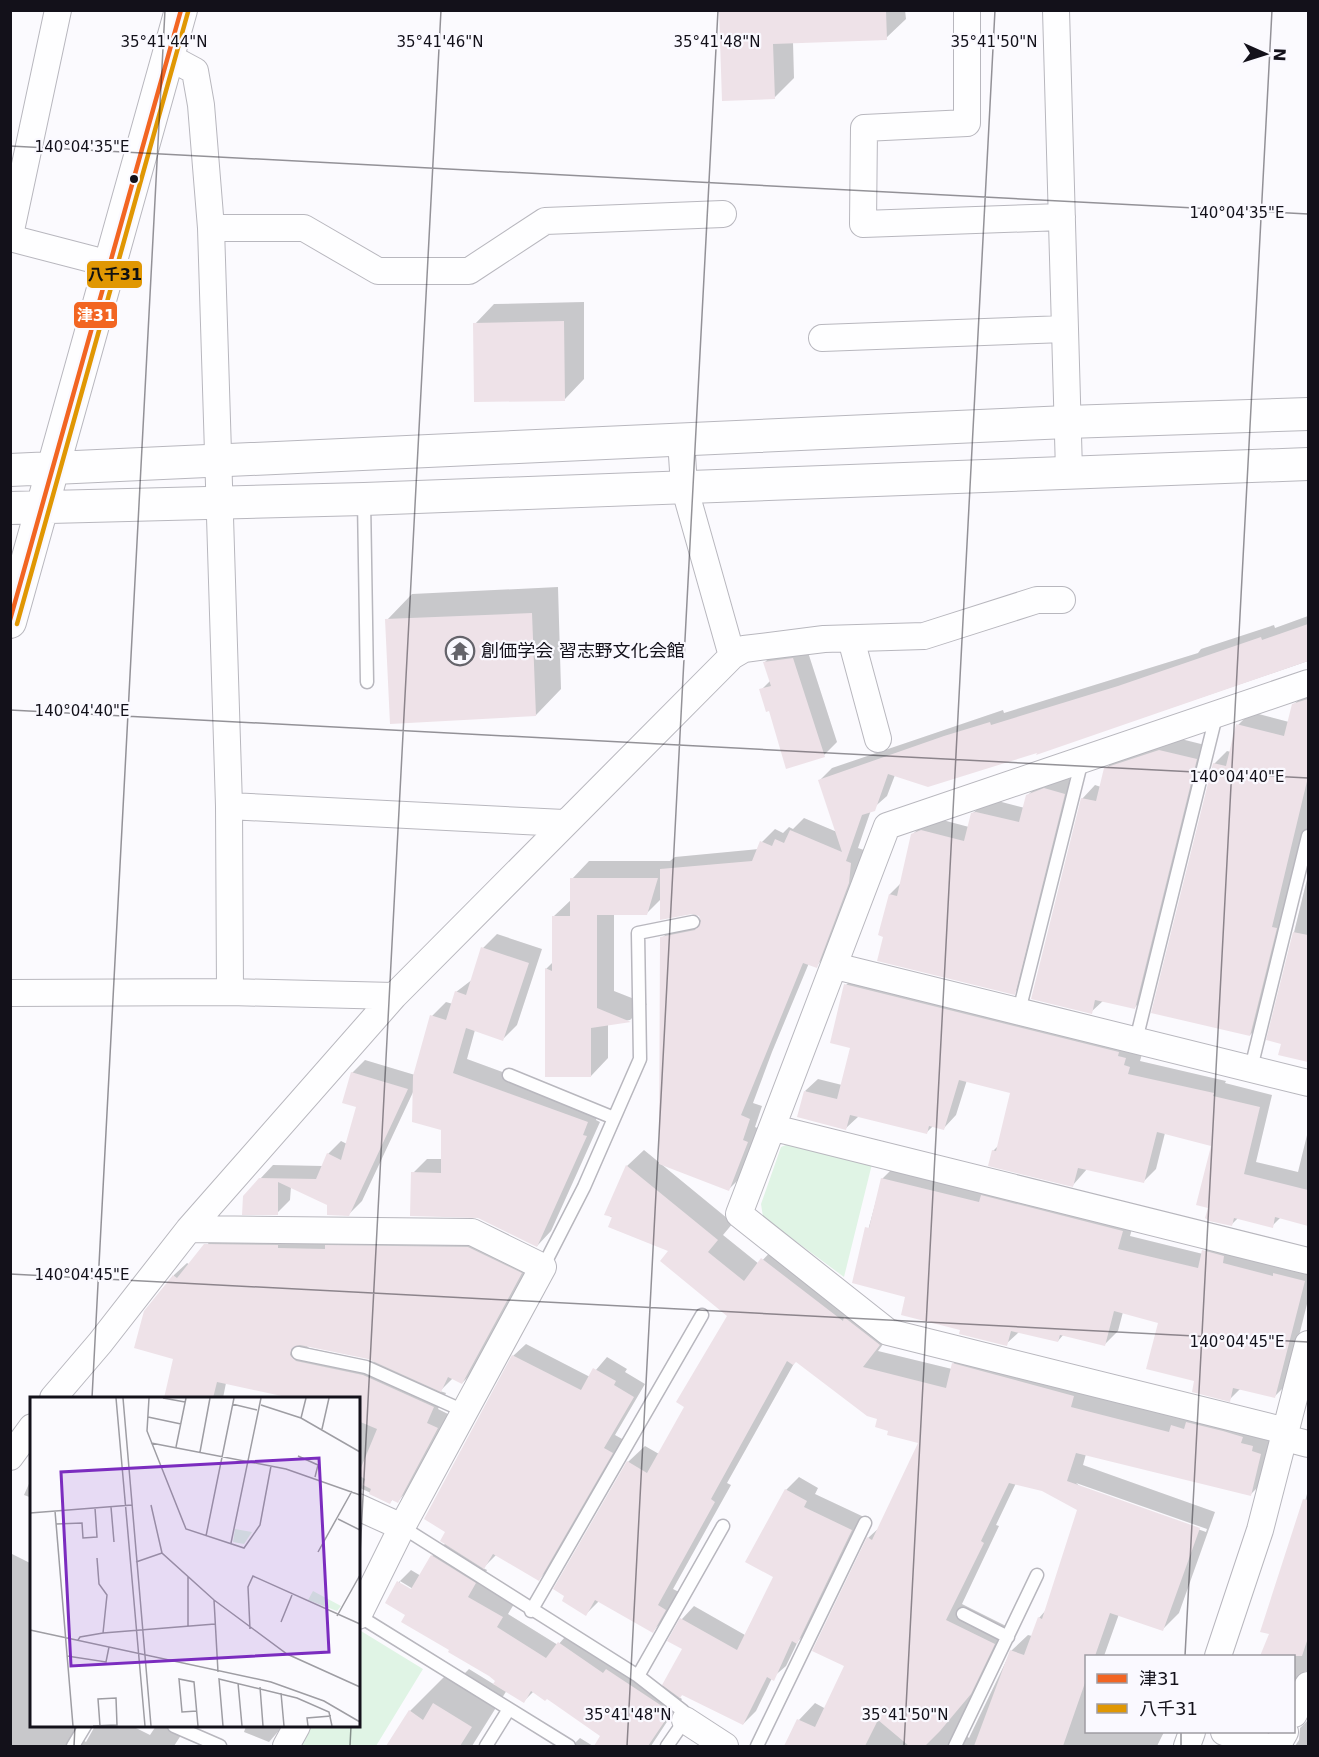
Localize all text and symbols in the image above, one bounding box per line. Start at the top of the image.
north arrow [1235,24,1295,84]
text: 35°41'44"N [120,33,208,51]
text: 35°41'46"N [396,33,484,51]
text: 35°41'48"N [673,33,761,51]
text: 35°41'50"N [950,33,1038,51]
text: N [1270,48,1289,62]
text: 140°04'35"E [35,138,129,156]
unlabelled marker [128,173,140,185]
text: 140°04'35"E [1190,204,1284,222]
line badge: 八千31 [86,260,143,289]
text: 八千31 [88,265,142,284]
line badge: 津31 [73,301,118,329]
text: 津31 [77,306,115,325]
temple icon: 創価学会 習志野文化会館 [444,635,476,667]
place label: 創価学会 習志野文化会館 [481,640,685,661]
text: 140°04'40"E [35,702,129,720]
text: 140°04'40"E [1190,768,1284,786]
text: 140°04'45"E [35,1266,129,1284]
text: 140°04'45"E [1190,1333,1284,1351]
inset map [30,1397,360,1727]
legend [1085,1655,1295,1733]
text: 津31 [1139,1668,1180,1689]
text: 八千31 [1139,1698,1198,1719]
text: 35°41'48"N [584,1706,672,1724]
text: 35°41'50"N [861,1706,949,1724]

